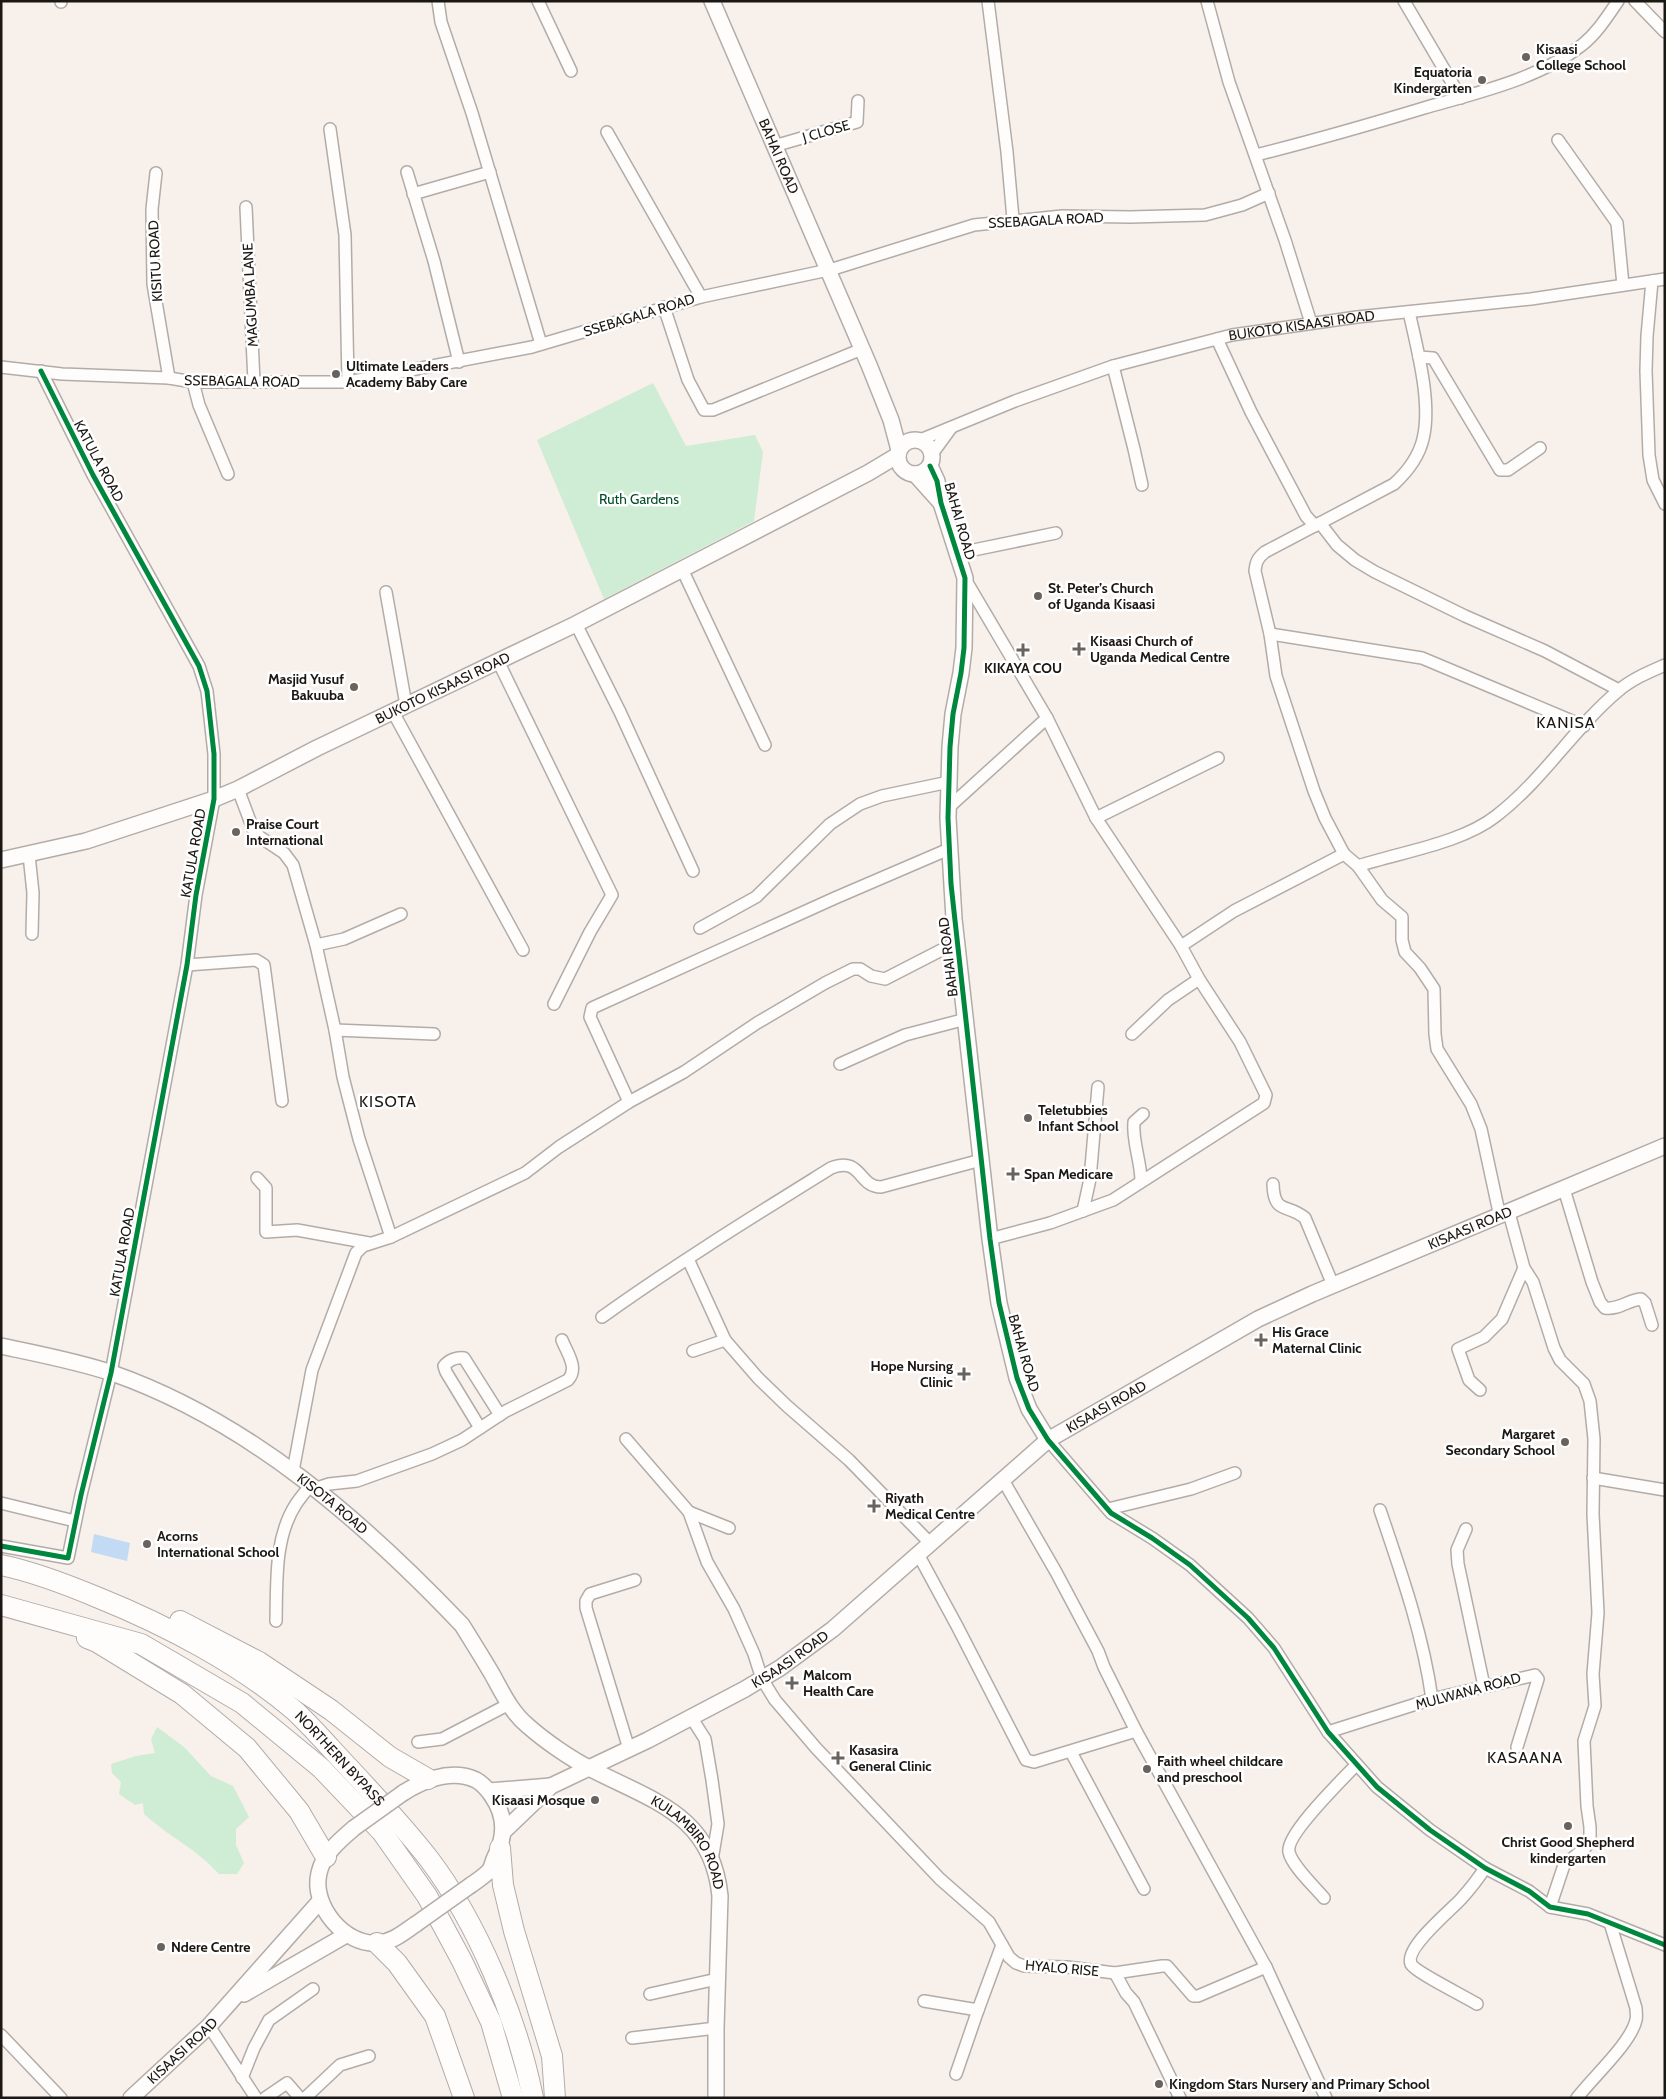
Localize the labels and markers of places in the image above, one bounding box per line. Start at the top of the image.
place label: Kisaasi College School [1536,40,1626,74]
marker: Kisaasi College School [1520,51,1532,63]
place label: Equatoria Kindergarten [1394,63,1472,97]
marker: Equatoria Kindergarten [1476,74,1488,86]
place label: Ultimate Leaders Academy Baby Care [346,357,467,391]
marker: Ultimate Leaders Academy Baby Care [330,368,342,380]
place label: St. Peter’s Church of Uganda Kisaasi [1048,579,1155,613]
marker: St. Peter’s Church of Uganda Kisaasi [1032,590,1044,602]
place label: Kisaasi Church of Uganda Medical Centre [1090,632,1230,666]
marker: Kisaasi Church of Uganda Medical Centre [1072,642,1086,656]
marker: KIKAYA COU [1016,643,1030,657]
place label: KIKAYA COU [984,659,1062,677]
place label: Masjid Yusuf Bakuuba [268,670,344,704]
marker: Masjid Yusuf Bakuuba [348,681,360,693]
place label: Praise Court International [246,815,324,849]
marker: Praise Court International [230,826,242,838]
place label: Teletubbies Infant School [1038,1101,1119,1135]
marker: Teletubbies Infant School [1022,1112,1034,1124]
place label: Span Medicare [1024,1165,1113,1183]
marker: Span Medicare [1006,1167,1020,1181]
place label: His Grace Maternal Clinic [1272,1323,1362,1357]
marker: His Grace Maternal Clinic [1254,1333,1268,1347]
place label: Hope Nursing Clinic [871,1357,954,1391]
marker: Hope Nursing Clinic [957,1367,971,1381]
place label: Margaret Secondary School [1446,1425,1555,1459]
marker: Margaret Secondary School [1559,1436,1571,1448]
place label: Riyath Medical Centre [885,1489,975,1523]
marker: Riyath Medical Centre [867,1499,881,1513]
place label: Acorns International School [157,1527,280,1561]
marker: Acorns International School [141,1538,153,1550]
place label: Malcom Health Care [803,1666,874,1700]
marker: Malcom Health Care [785,1676,799,1690]
place label: Kasasira General Clinic [849,1741,932,1775]
marker: Kasasira General Clinic [831,1751,845,1765]
place label: Faith wheel childcare and preschool [1157,1752,1283,1786]
marker: Faith wheel childcare and preschool [1141,1763,1153,1775]
place label: Kisaasi Mosque [492,1791,585,1809]
marker: Kisaasi Mosque [589,1794,601,1806]
marker: Christ Good Shepherd kindergarten [1562,1820,1574,1832]
place label: Christ Good Shepherd kindergarten [1502,1833,1634,1867]
place label: Ndere Centre [171,1938,251,1956]
marker: Ndere Centre [155,1941,167,1953]
place label: Kingdom Stars Nursery and Primary School [1169,2075,1430,2093]
marker: Kingdom Stars Nursery and Primary School [1153,2078,1165,2090]

